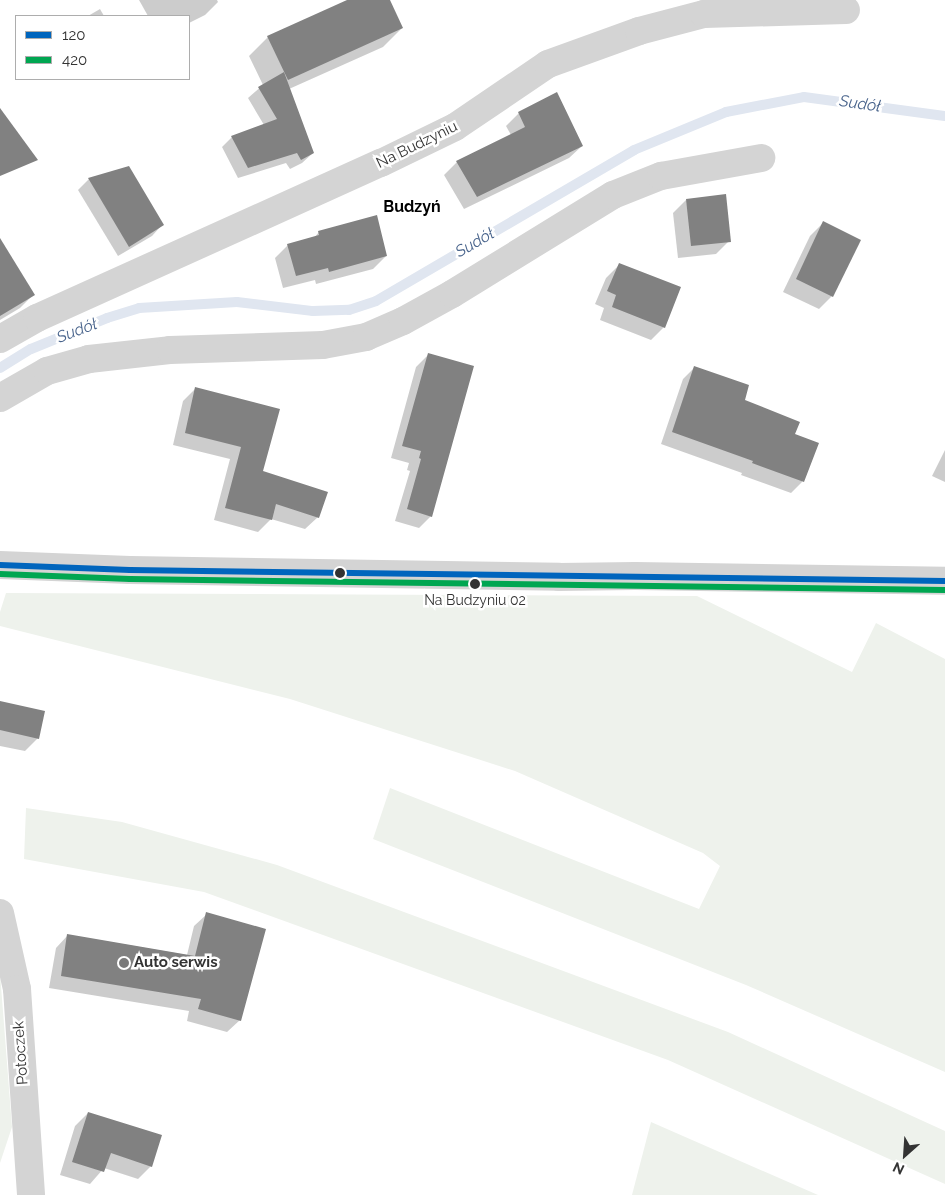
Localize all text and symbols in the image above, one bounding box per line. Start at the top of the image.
legend [15,15,190,80]
text: 120 [62,26,85,44]
text: 420 [62,51,87,69]
water label: Sudół [838,92,882,116]
street label: Na Budzyniu [373,118,461,172]
district label: Budzyń [383,197,441,217]
water label: Sudół [452,224,498,262]
water label: Sudół [54,315,100,347]
unlabelled marker [335,568,345,578]
marker: Na Budzyniu 02 [470,579,480,589]
place label: Na Budzyniu 02 [424,592,526,608]
place label: Auto serwis [134,954,218,972]
marker: Auto serwis [118,957,130,969]
street label: Potoczek [10,1020,32,1086]
north arrow [880,1130,930,1180]
text: N [890,1159,907,1178]

